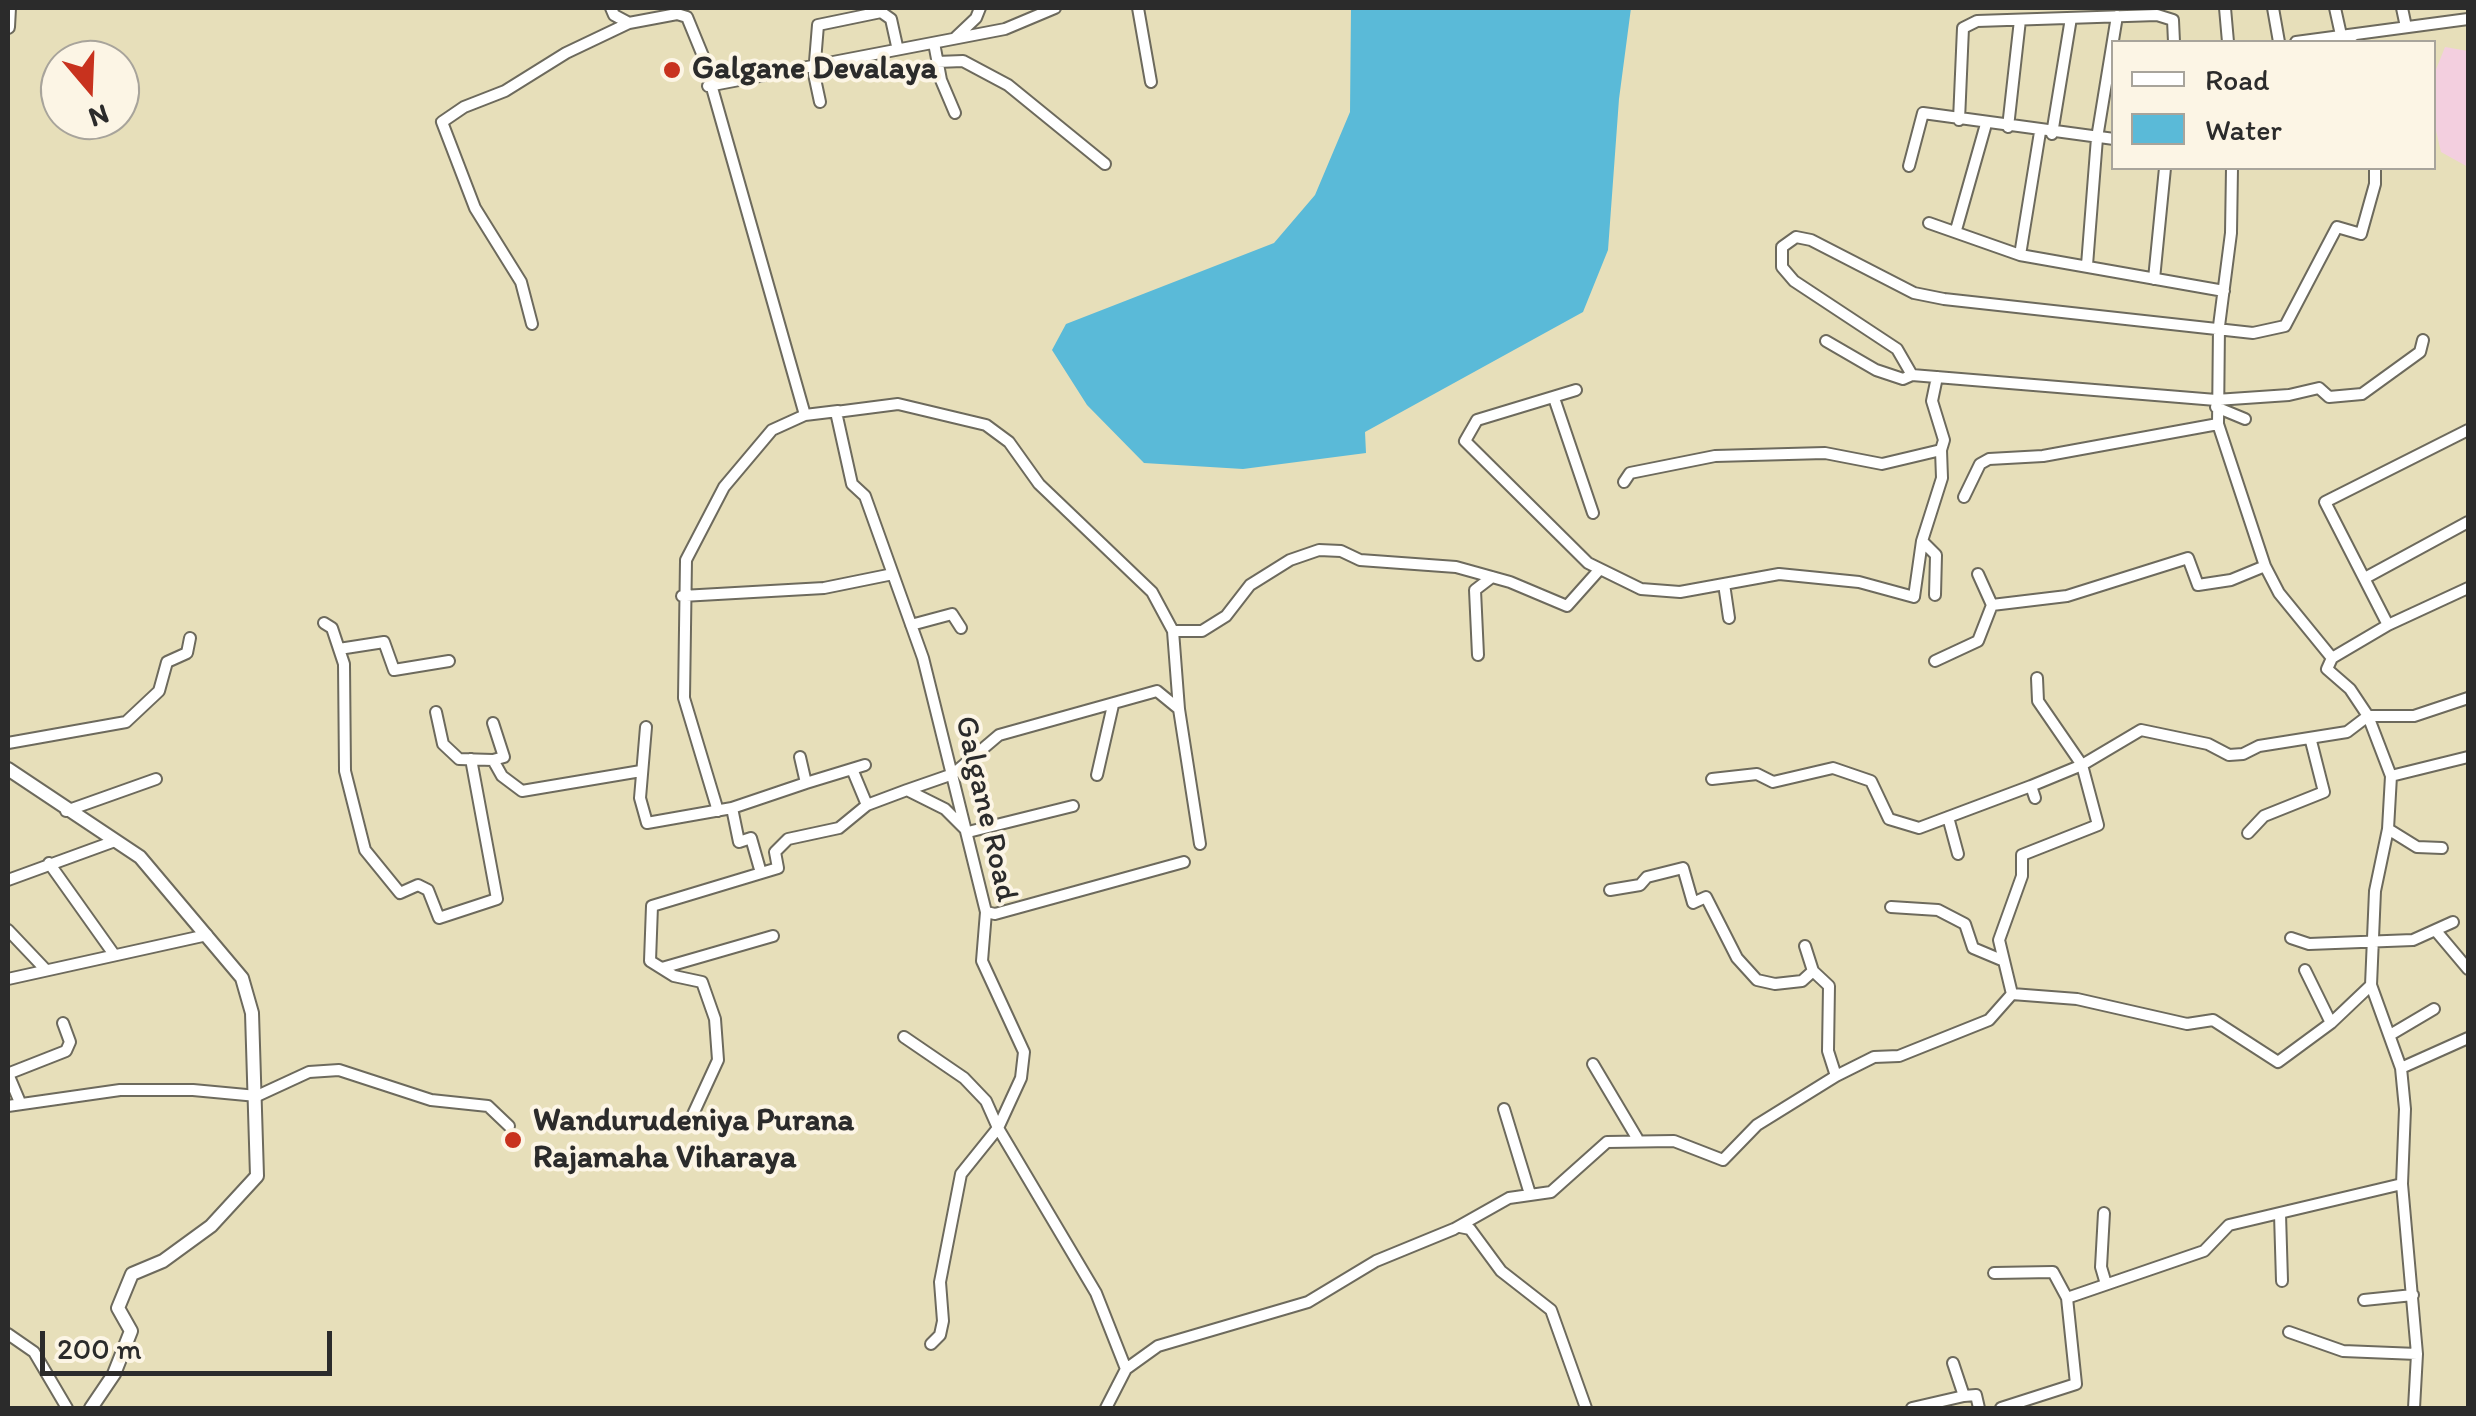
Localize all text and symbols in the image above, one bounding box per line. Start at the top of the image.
north arrow [40,40,140,140]
legend [2111,40,2436,170]
place label: Galgane Devalaya [692,51,937,89]
marker: Galgane Devalaya [661,59,683,81]
text: Road [2205,61,2270,98]
text: N [85,97,114,136]
text: Water [2205,111,2282,148]
street label: Galgane Road [945,712,1025,906]
place label: Wandurudeniya Purana Rajamaha Viharaya [533,1103,854,1178]
marker: Wandurudeniya Purana Rajamaha Viharaya [502,1129,524,1151]
scale bar [45,1311,338,1373]
text: 200 m [57,1330,142,1367]

